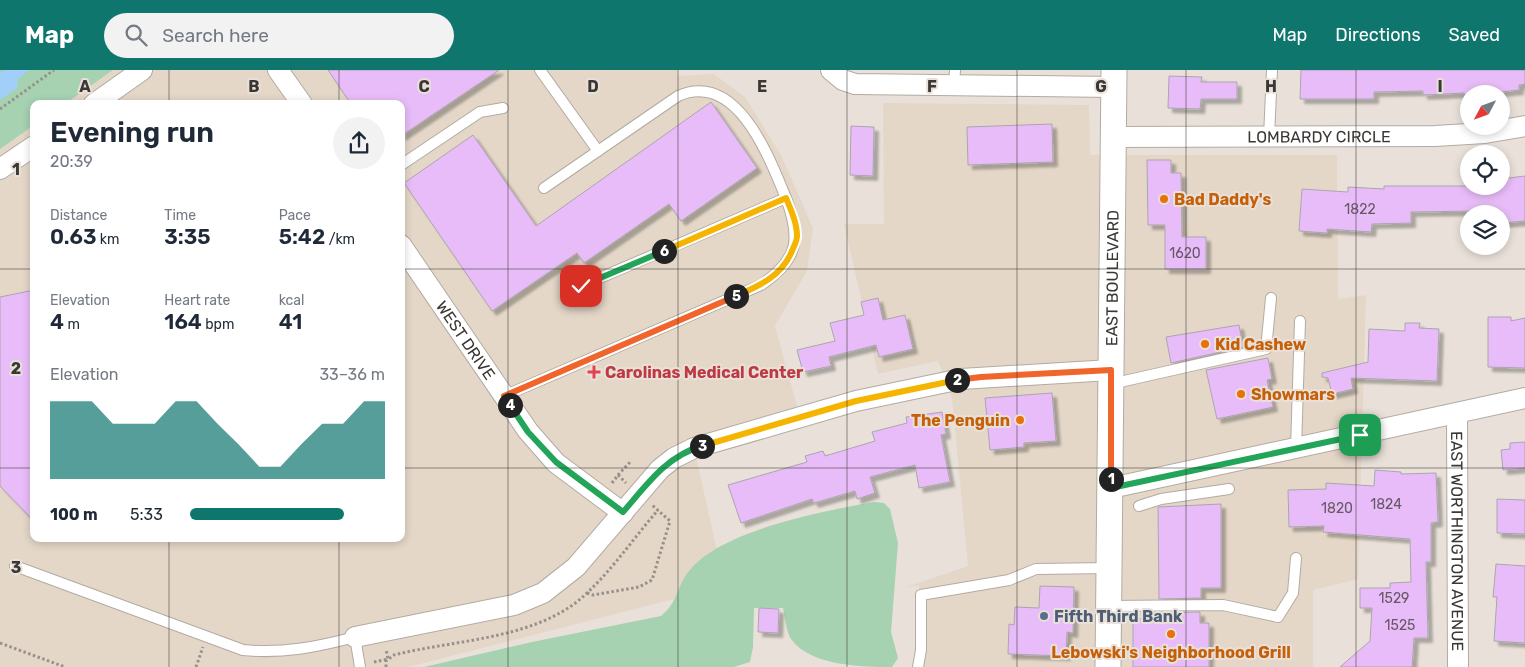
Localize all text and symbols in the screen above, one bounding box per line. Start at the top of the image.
search box [104,13,454,58]
text: Map [25,21,74,49]
icon: search [122,21,150,49]
text: Search here [162,24,269,47]
text: Map [1272,24,1307,46]
text: Directions [1335,24,1421,46]
text: Saved [1449,24,1500,46]
text: A [79,77,91,96]
text: B [248,77,260,96]
text: C [418,77,430,96]
text: D [587,77,599,96]
text: E [757,77,767,96]
text: F [927,77,937,96]
text: G [1095,77,1107,96]
text: H [1265,77,1277,96]
text: I [1437,77,1443,96]
north arrow [1460,85,1510,135]
map controls [1460,85,1510,255]
text: Evening run [50,116,214,149]
button: share [333,117,385,169]
street label: LOMBARDY CIRCLE [1247,127,1391,147]
button: locate [1460,145,1510,195]
text: 20:39 [50,152,93,171]
text: 1 [12,160,20,179]
place label: Bad Daddy's [1174,190,1271,209]
marker: Bad Daddy's [1158,193,1170,205]
house number: 1822 [1344,201,1376,218]
button: layers [1460,205,1510,255]
text: Distance [50,207,107,224]
text: Time [164,207,196,224]
text: Pace [279,207,311,224]
street label: EAST BOULEVARD [1102,210,1123,346]
text: 0.63 [50,224,96,249]
text: 3:35 [164,224,211,249]
text: 5:42 [279,224,325,249]
text: km [96,231,120,248]
text: /km [325,231,355,248]
pin: 6 [652,238,676,264]
text: 6 [660,243,669,260]
house number: 1620 [1169,245,1201,262]
pin [560,265,602,307]
icon: check [567,272,595,300]
pin: 5 [724,284,748,308]
text: 5 [732,288,741,305]
text: Elevation [50,292,110,309]
text: Heart rate [164,292,230,309]
text: kcal [279,292,304,309]
street label: WEST DRIVE [432,297,499,383]
text: 4 [50,309,64,334]
text: 164 [164,309,202,334]
text: 41 [279,309,302,334]
text: m [64,316,80,333]
text: bpm [202,316,234,333]
place label: Kid Cashew [1215,335,1307,354]
marker: Kid Cashew [1199,338,1211,350]
text: 2 [11,359,21,378]
place label: Carolinas Medical Center [605,363,804,382]
text: Elevation [50,365,119,384]
text: 33–36 m [320,365,385,384]
marker: Carolinas Medical Center [587,365,601,379]
pin: 2 [944,368,970,392]
text: 2 [953,372,962,389]
place label: Showmars [1251,385,1335,404]
marker: Showmars [1235,388,1247,400]
pin: 4 [498,392,522,418]
text: 4 [506,397,515,414]
place label: The Penguin [911,411,1010,430]
marker: The Penguin [1014,414,1026,426]
pin [1339,414,1381,456]
icon: arrive [1346,421,1374,449]
street label: EAST WORTHINGTON AVENUE [1447,431,1467,651]
pin: 3 [690,434,714,458]
text: 3 [698,438,707,455]
pin: 1 [1098,466,1124,492]
text: 1 [1108,471,1115,488]
house number: 1824 [1370,496,1402,513]
house number: 1820 [1321,500,1353,517]
text: 100 m [50,505,98,524]
text: 5:33 [130,505,163,524]
text: 3 [11,558,21,577]
house number: 1529 [1379,590,1409,607]
place label: Fifth Third Bank [1054,607,1183,626]
marker: Fifth Third Bank [1038,610,1050,622]
house number: 1525 [1385,617,1415,634]
marker: Lebowski's Neighborhood Grill [1165,628,1177,640]
place label: Lebowski's Neighborhood Grill [1051,643,1291,662]

